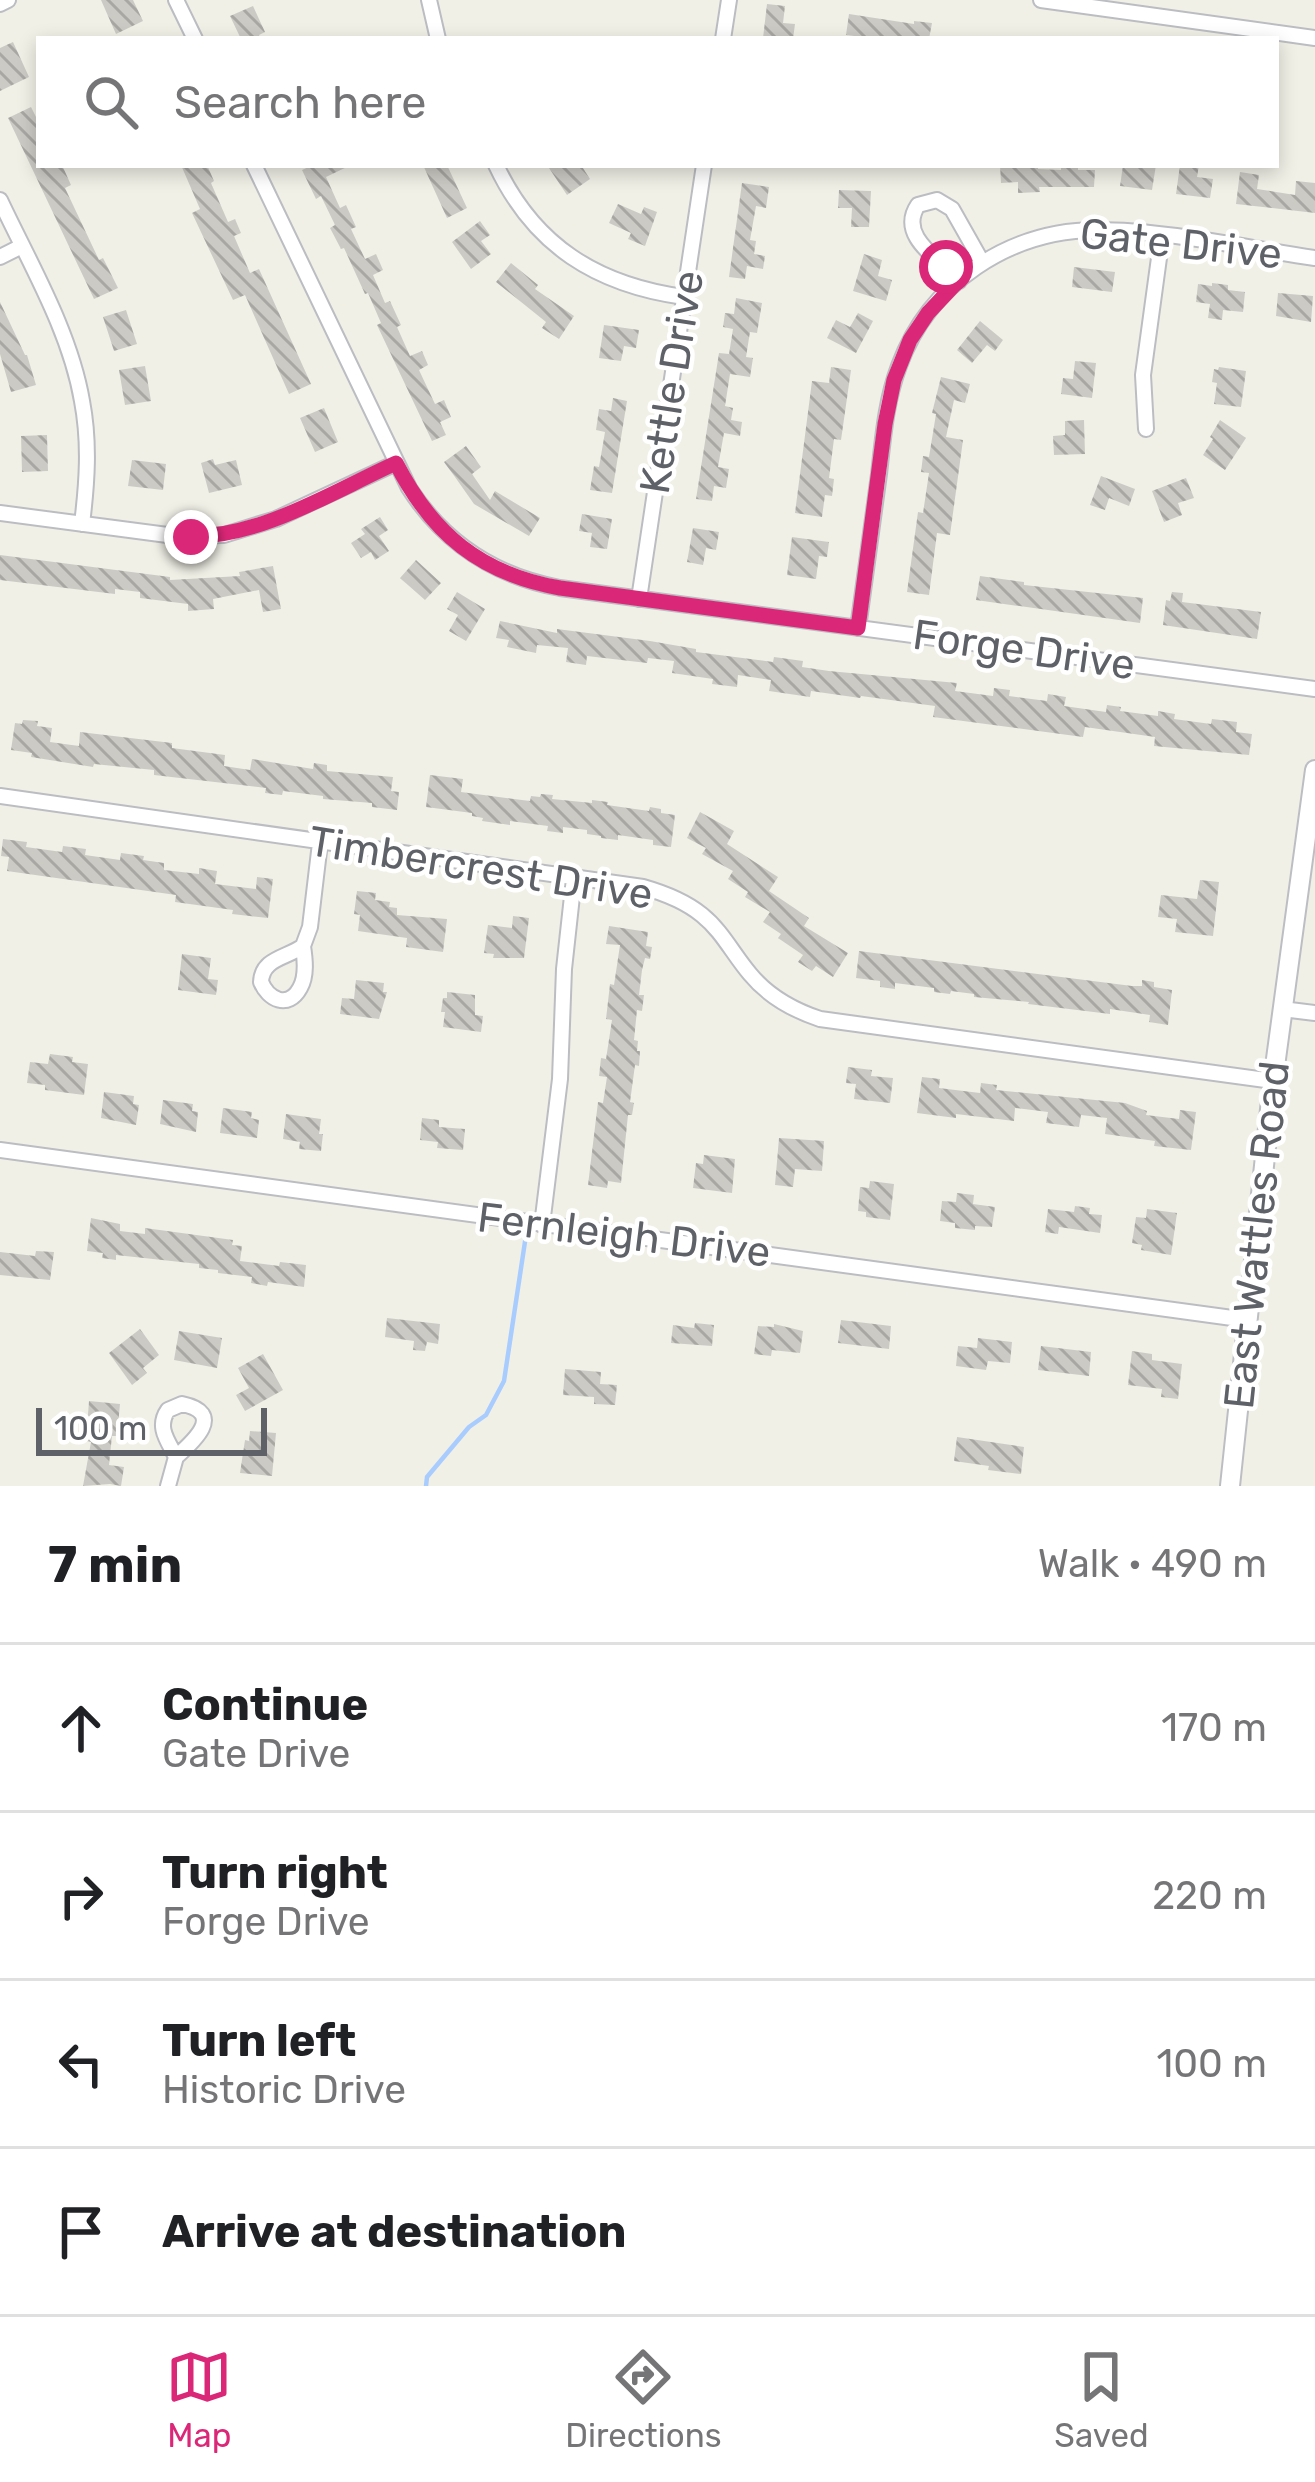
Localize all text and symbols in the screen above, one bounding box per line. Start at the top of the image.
search box [36,36,1279,168]
icon: search [78,69,144,135]
text: Search here [174,76,426,129]
street label: Gate Drive [1077,209,1285,279]
route start [919,240,973,294]
street label: Kettle Drive [630,267,714,497]
route end [164,510,218,564]
street label: Forge Drive [910,610,1138,690]
street label: Timbercrest Drive [306,816,656,920]
street label: East Wattles Road [1214,1059,1300,1411]
street label: Fernleigh Drive [475,1192,773,1278]
scale bar [36,1402,267,1455]
text: 100 m [54,1409,147,1448]
text: 7 min [48,1534,182,1595]
text: Walk · 490 m [1038,1541,1267,1587]
text: Continue [162,1678,368,1731]
icon: ahead [48,1695,114,1761]
text: 170 m [1161,1705,1267,1751]
text: Gate Drive [162,1731,350,1777]
text: Turn right [162,1846,388,1899]
icon: right [48,1863,114,1929]
text: 220 m [1152,1873,1267,1919]
text: Forge Drive [162,1899,370,1945]
text: Turn left [162,2014,356,2067]
icon: left [48,2031,114,2097]
text: 100 m [1157,2041,1267,2087]
text: Historic Drive [162,2067,406,2113]
icon: arrive [48,2199,114,2265]
text: Arrive at destination [162,2205,627,2258]
tab: Map [166,2344,232,2455]
tab: Directions [565,2344,722,2455]
tab: Saved [1054,2344,1149,2455]

